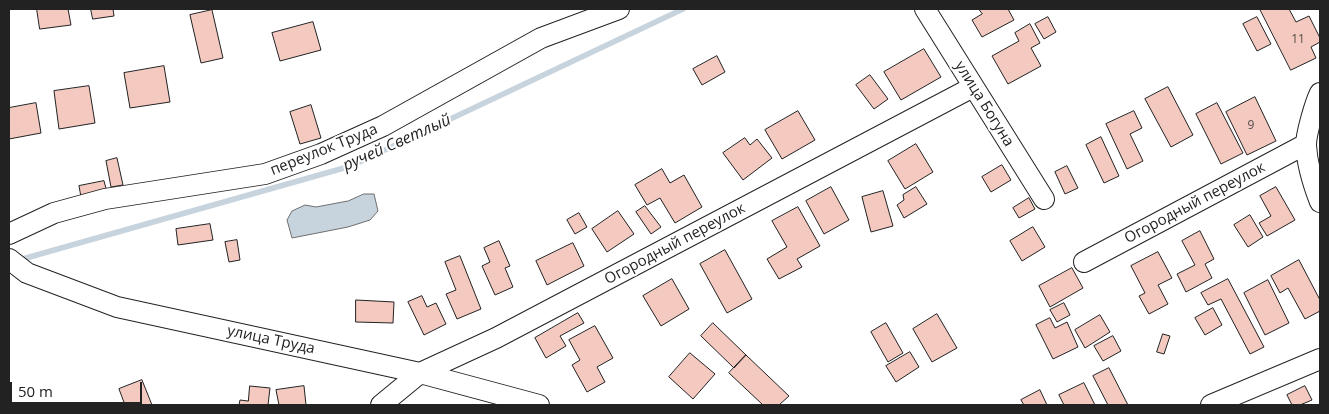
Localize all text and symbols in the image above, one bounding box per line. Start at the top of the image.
house number: 11 [1291,33,1305,47]
street label: улица Богуна [951,58,1017,150]
water label: ручей Светлый [340,111,454,175]
house number: 9 [1248,119,1254,133]
street label: переулок Труда [268,120,380,180]
street label: Огородный переулок [1122,158,1268,248]
street label: Огородный переулок [602,199,748,289]
street label: улица Труда [226,322,316,358]
scale bar [12,372,145,404]
text: 50 m [18,381,53,401]

